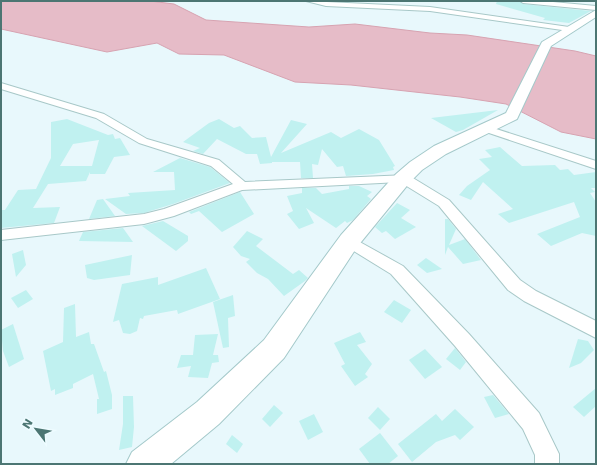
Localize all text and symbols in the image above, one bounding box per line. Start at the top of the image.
north arrow [16,409,56,449]
text: N [20,417,36,431]

